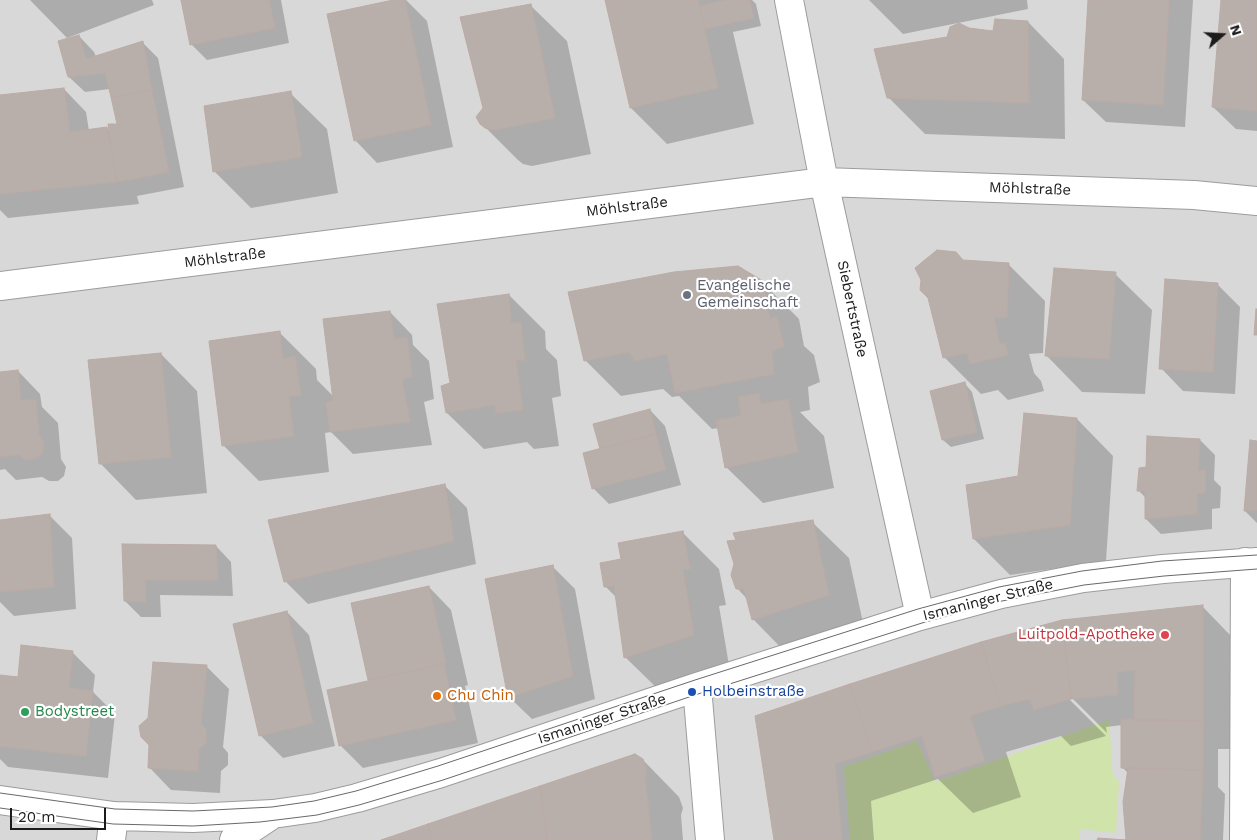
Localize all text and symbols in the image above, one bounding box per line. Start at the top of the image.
north arrow [1197,10,1247,60]
text: N [1227,23,1245,38]
street label: Möhlstraße [989,179,1071,199]
street label: Möhlstraße [585,193,669,221]
street label: Möhlstraße [183,244,267,272]
street label: Siebertstraße [833,259,871,359]
place label: Evangelische Gemeinschaft [697,277,798,312]
marker: Evangelische Gemeinschaft [681,289,693,301]
street label: Ismaninger Straße [921,575,1055,625]
place label: Luitpold-Apotheke [1018,626,1155,644]
marker: Luitpold-Apotheke [1159,629,1171,641]
place label: Holbeinstraße [702,683,804,701]
marker: Holbeinstraße [686,686,698,698]
place label: Chu Chin [447,687,514,705]
marker: Chu Chin [431,690,443,702]
street label: Ismaninger Straße [536,690,668,748]
place label: Bodystreet [35,703,114,721]
marker: Bodystreet [19,706,31,718]
scale bar [12,798,109,830]
text: 20 m [18,808,56,826]

